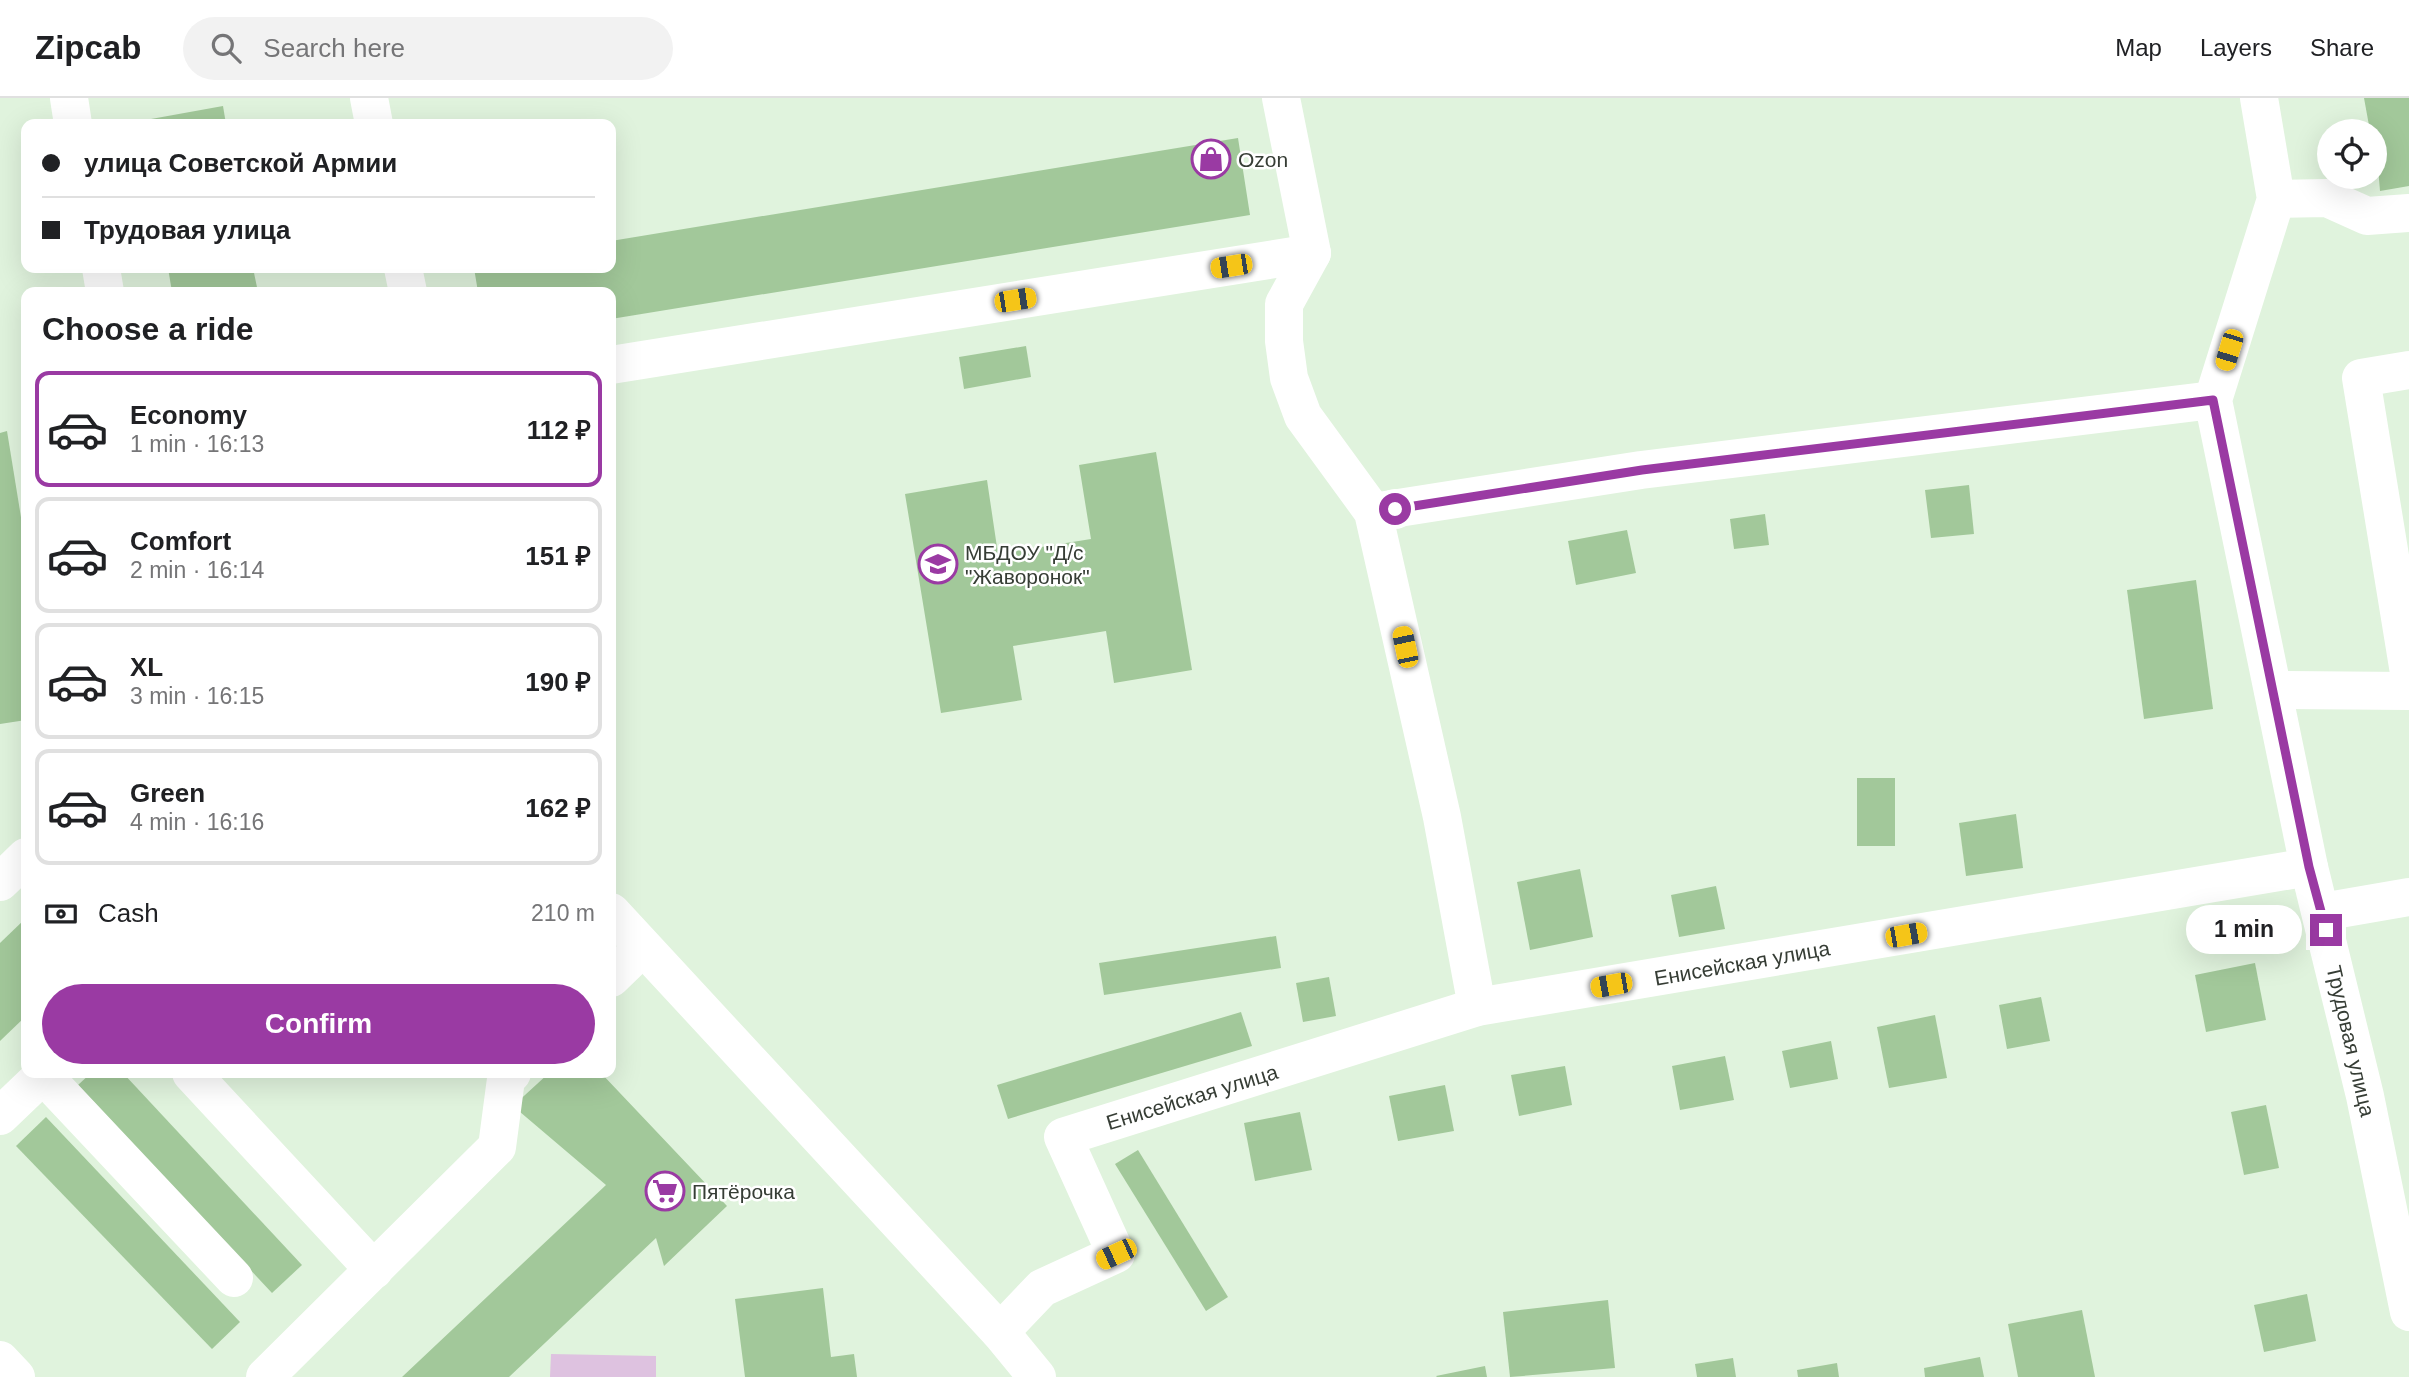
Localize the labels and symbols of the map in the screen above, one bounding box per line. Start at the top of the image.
shop icon: Ozon [1190,138,1232,180]
place label: Ozon [1238,148,1288,171]
car [1209,252,1254,280]
car [993,286,1038,314]
car [2213,327,2246,373]
route start [1379,493,1411,525]
place label: МБДОУ "Д/с "Жаворонок" [965,541,1090,588]
school or university icon: МБДОУ "Д/с "Жаворонок" [917,543,959,585]
car [1391,624,1420,670]
callout: 1 min [2186,906,2302,954]
route end [2310,914,2342,946]
car [1884,921,1929,949]
street label: Енисейская улица [1652,936,1832,990]
street label: Трудовая улица [2322,963,2380,1119]
car [1589,971,1634,999]
street label: Енисейская улица [1104,1060,1281,1134]
supermarket icon: Пятёрочка [644,1170,686,1212]
place label: Пятёрочка [692,1180,795,1203]
car [1093,1236,1140,1272]

